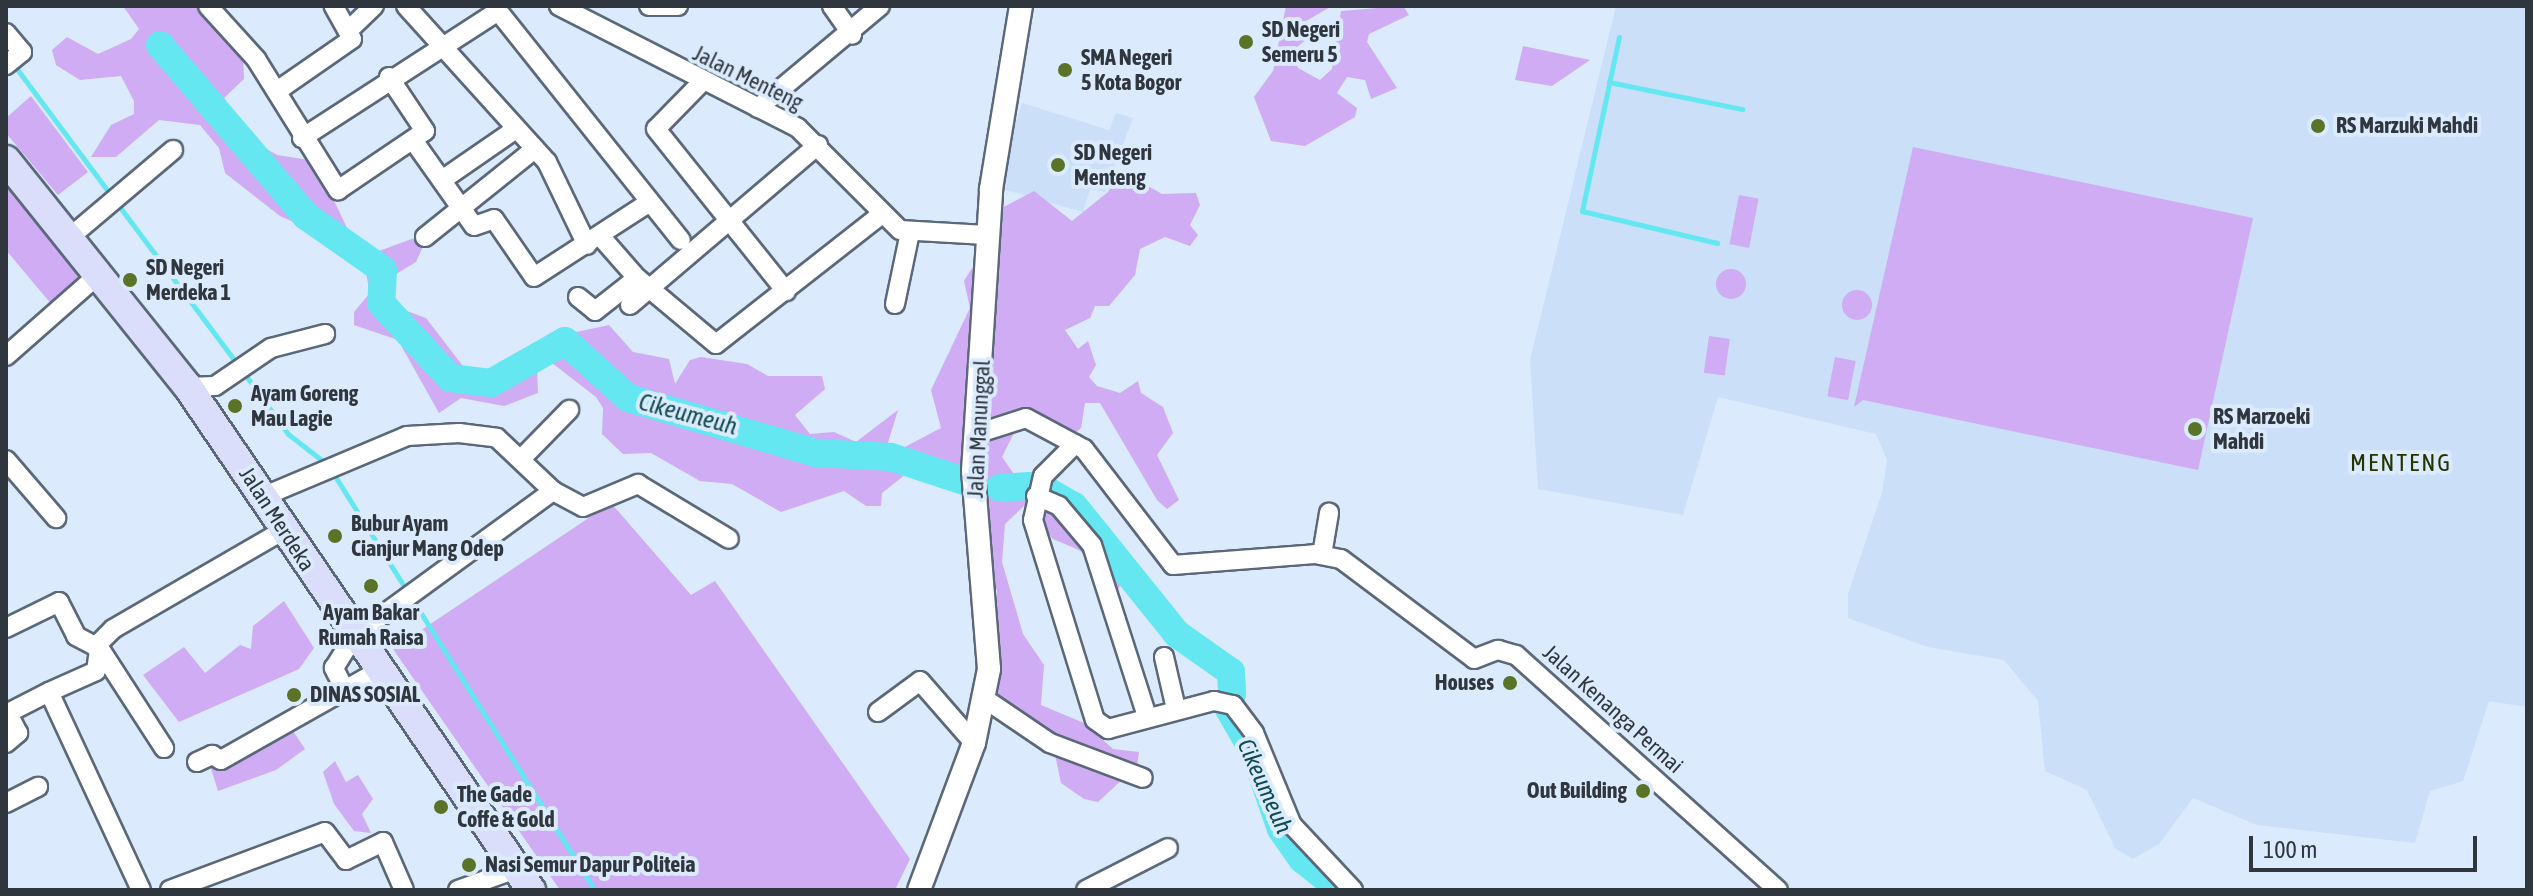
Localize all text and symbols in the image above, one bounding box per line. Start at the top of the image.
place label: SD Negeri Semeru 5 [1262,16,1340,68]
marker: SD Negeri Semeru 5 [1237,33,1255,51]
street label: Jalan Menteng [689,40,807,116]
place label: SMA Negeri 5 Kota Bogor [1081,44,1181,96]
marker: SMA Negeri 5 Kota Bogor [1056,61,1074,79]
place label: RS Marzuki Mahdi [2336,113,2478,139]
marker: RS Marzuki Mahdi [2307,115,2329,137]
place label: SD Negeri Menteng [1074,139,1152,190]
marker: SD Negeri Menteng [1049,156,1067,174]
place label: SD Negeri Merdeka 1 [146,254,231,306]
marker: SD Negeri Merdeka 1 [121,271,139,289]
street label: Jalan Manunggal [962,359,996,499]
place label: Ayam Goreng Mau Lagie [251,380,358,432]
water label: Cikeumeuh [636,387,740,441]
marker: Ayam Goreng Mau Lagie [226,397,244,415]
place label: RS Marzoeki Mahdi [2213,403,2310,454]
marker: RS Marzoeki Mahdi [2184,418,2206,440]
district label: MENTENG [2350,449,2452,477]
street label: Jalan Merdeka [234,462,320,576]
place label: Bubur Ayam Cianjur Mang Odep [351,510,504,562]
marker: Bubur Ayam Cianjur Mang Odep [326,527,344,545]
marker: Ayam Bakar Rumah Raisa [362,577,380,595]
place label: Ayam Bakar Rumah Raisa [318,599,424,650]
street label: Jalan Kenanga Permai [1538,639,1688,779]
place label: Houses [1435,670,1494,696]
marker: Houses [1501,674,1519,692]
place label: DINAS SOSIAL [310,682,420,708]
marker: DINAS SOSIAL [285,686,303,704]
water label: Cikeumeuh [1231,734,1299,838]
place label: Out Building [1527,778,1627,804]
place label: The Gade Coffe & Gold [457,781,555,832]
marker: Out Building [1634,782,1652,800]
marker: The Gade Coffe & Gold [432,798,450,816]
scale bar [2253,820,2481,870]
text: 100 m [2263,836,2317,863]
place label: Nasi Semur Dapur Politeia [485,852,696,878]
marker: Nasi Semur Dapur Politeia [460,856,478,874]

